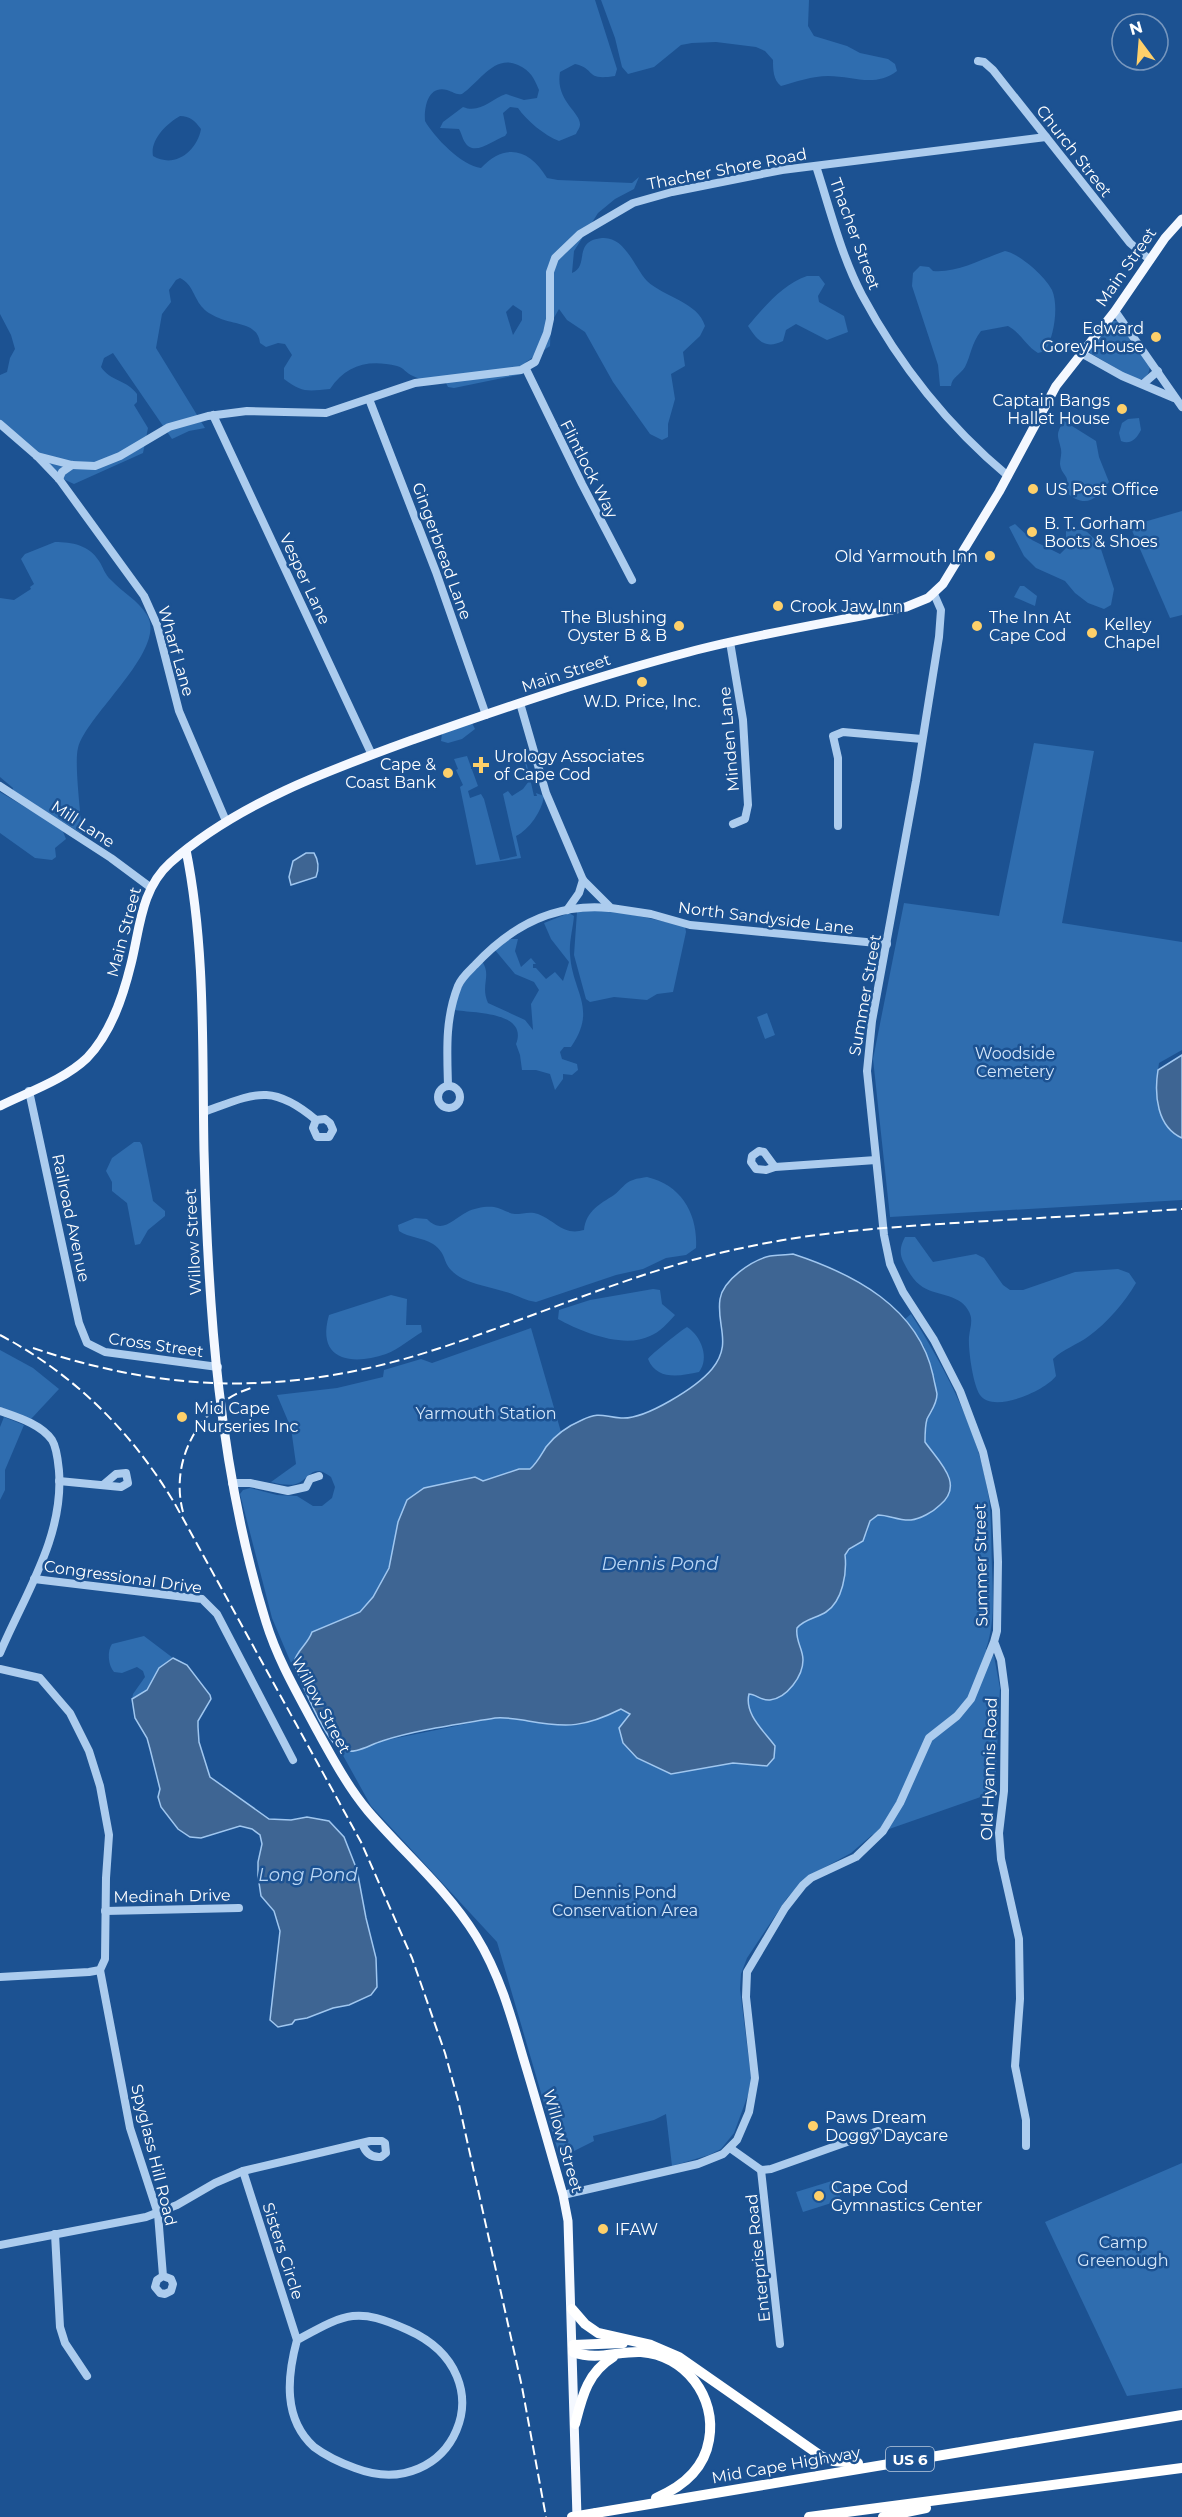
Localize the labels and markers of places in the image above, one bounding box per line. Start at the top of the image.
place label: Edward Gorey House [1042,319,1144,356]
marker: Edward Gorey House [1149,330,1163,344]
place label: Captain Bangs Hallet House [992,391,1110,428]
marker: Captain Bangs Hallet House [1115,402,1129,416]
place label: US Post Office [1045,480,1159,499]
marker: US Post Office [1026,482,1040,496]
place label: B. T. Gorham Boots & Shoes [1044,514,1158,551]
marker: B. T. Gorham Boots & Shoes [1025,525,1039,539]
place label: Old Yarmouth Inn [835,547,978,566]
marker: Old Yarmouth Inn [983,549,997,563]
place label: Crook Jaw Inn [790,597,903,616]
marker: Crook Jaw Inn [771,599,785,613]
place label: The Blushing Oyster B & B [561,608,667,645]
place label: The Inn At Cape Cod [989,608,1072,645]
place label: Kelley Chapel [1104,615,1160,652]
marker: The Blushing Oyster B & B [672,619,686,633]
marker: The Inn At Cape Cod [970,619,984,633]
marker: Kelley Chapel [1085,626,1099,640]
marker: W.D. Price, Inc. [635,675,649,689]
place label: W.D. Price, Inc. [583,692,701,711]
place label: Urology Associates of Cape Cod [494,747,645,784]
place label: Cape & Coast Bank [345,755,436,792]
marker: Urology Associates of Cape Cod [472,756,490,774]
marker: Cape & Coast Bank [441,766,455,780]
place label: Mid Cape Nurseries Inc [194,1399,299,1436]
marker: Mid Cape Nurseries Inc [175,1410,189,1424]
place label: Paws Dream Doggy Daycare [825,2108,948,2145]
marker: Paws Dream Doggy Daycare [806,2119,820,2133]
place label: Cape Cod Gymnastics Center [831,2178,983,2215]
marker: Cape Cod Gymnastics Center [812,2189,826,2203]
place label: IFAW [615,2220,658,2239]
marker: IFAW [596,2222,610,2236]

